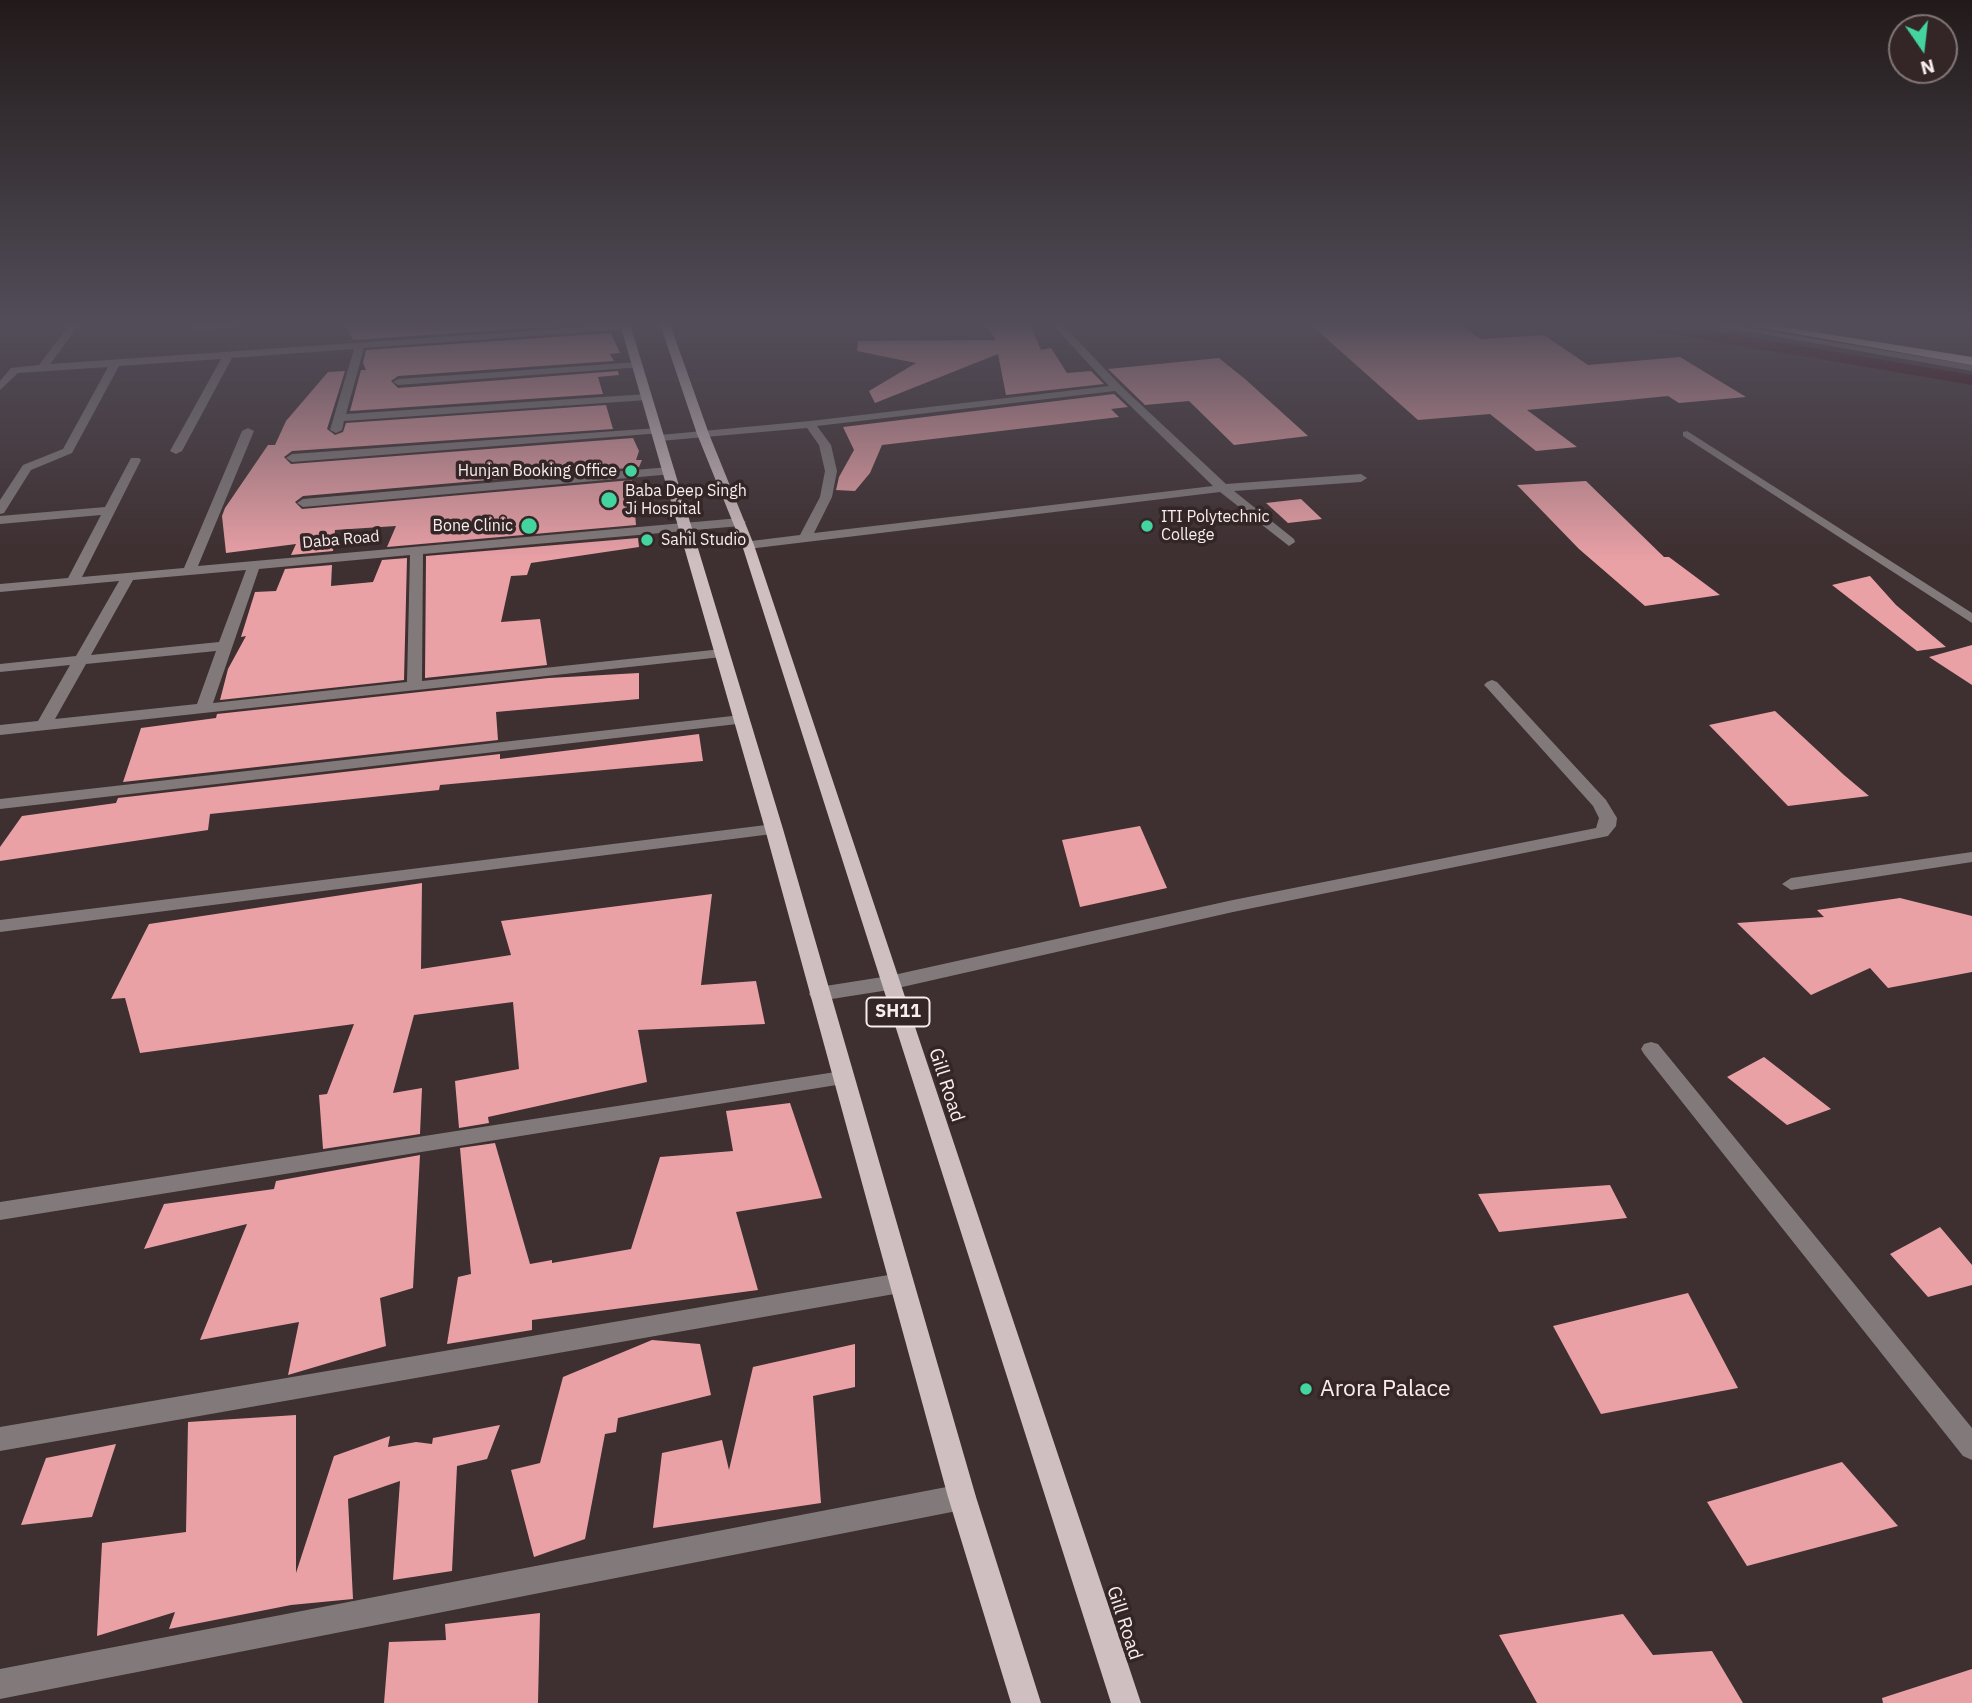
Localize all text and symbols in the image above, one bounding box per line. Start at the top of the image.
north arrow [1888,14,1958,84]
text: N [1918,54,1937,81]
place label: Hunjan Booking Office [458,461,617,481]
marker: Hunjan Booking Office [623,463,639,479]
place label: Baba Deep Singh Ji Hospital [625,481,747,519]
marker: Baba Deep Singh Ji Hospital [599,490,619,510]
place label: ITI Polytechnic College [1161,507,1270,545]
place label: Bone Clinic [433,516,513,536]
marker: Bone Clinic [519,516,539,536]
marker: ITI Polytechnic College [1139,518,1155,534]
street label: Daba Road [301,527,381,553]
place label: Sahil Studio [661,530,746,550]
marker: Sahil Studio [639,532,655,548]
road number: SH11 [866,998,930,1027]
street label: Gill Road [923,1045,969,1125]
place label: Arora Palace [1320,1375,1451,1403]
marker: Arora Palace [1298,1381,1314,1397]
street label: Gill Road [1101,1583,1147,1663]

